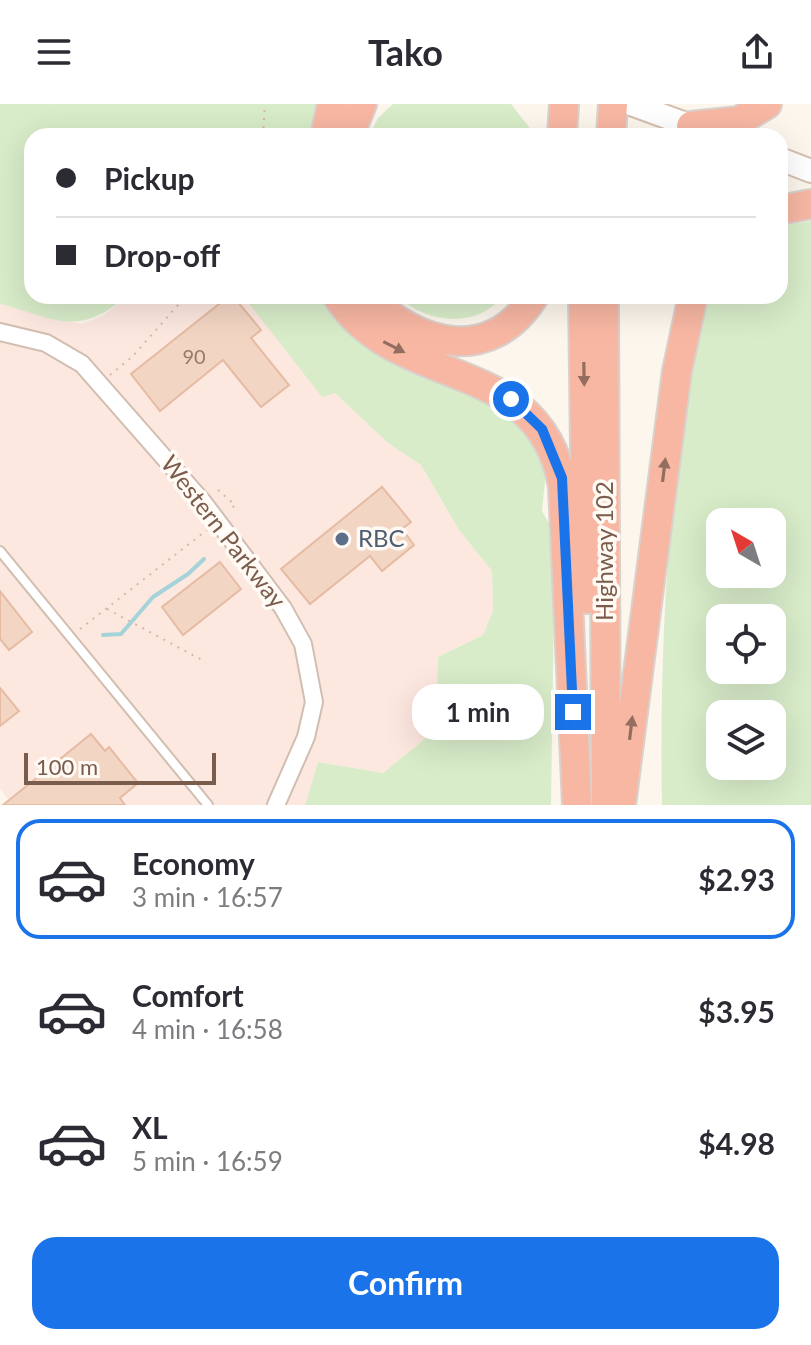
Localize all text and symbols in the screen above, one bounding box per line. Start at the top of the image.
icon: menu [32,30,76,74]
text: Tako [368,30,443,74]
icon: share [735,30,779,74]
text: Pickup [104,160,195,196]
text: Drop-off [104,237,220,273]
one-way arrow [383,341,406,354]
house number: 90 [182,344,206,368]
one-way arrow [578,362,590,387]
route start [493,381,529,417]
street label: Western Parkway [156,449,293,614]
one-way arrow [658,457,671,482]
street label: Highway 102 [589,481,618,621]
north arrow [706,508,786,588]
map controls [706,508,786,780]
place label: RBC [358,523,405,552]
marker: RBC [333,530,351,548]
button: locate [706,604,786,684]
callout: 1 min [413,684,545,740]
route end [555,694,591,730]
text: 1 min [446,696,510,728]
button: layers [706,700,786,780]
one-way arrow [625,715,638,740]
scale bar [24,749,216,785]
text: 100 m [36,753,98,780]
icon: car [36,843,108,915]
text: Economy [132,845,255,881]
text: $2.93 [698,861,775,897]
text: 3 min · 16:57 [132,881,283,913]
icon: car [36,975,108,1047]
text: Comfort [132,977,244,1013]
text: $3.95 [698,993,775,1029]
text: 4 min · 16:58 [132,1013,283,1045]
icon: car [36,1107,108,1179]
text: XL [132,1109,168,1145]
text: $4.98 [698,1125,775,1161]
text: 5 min · 16:59 [132,1145,283,1177]
button: Confirm [32,1237,779,1329]

